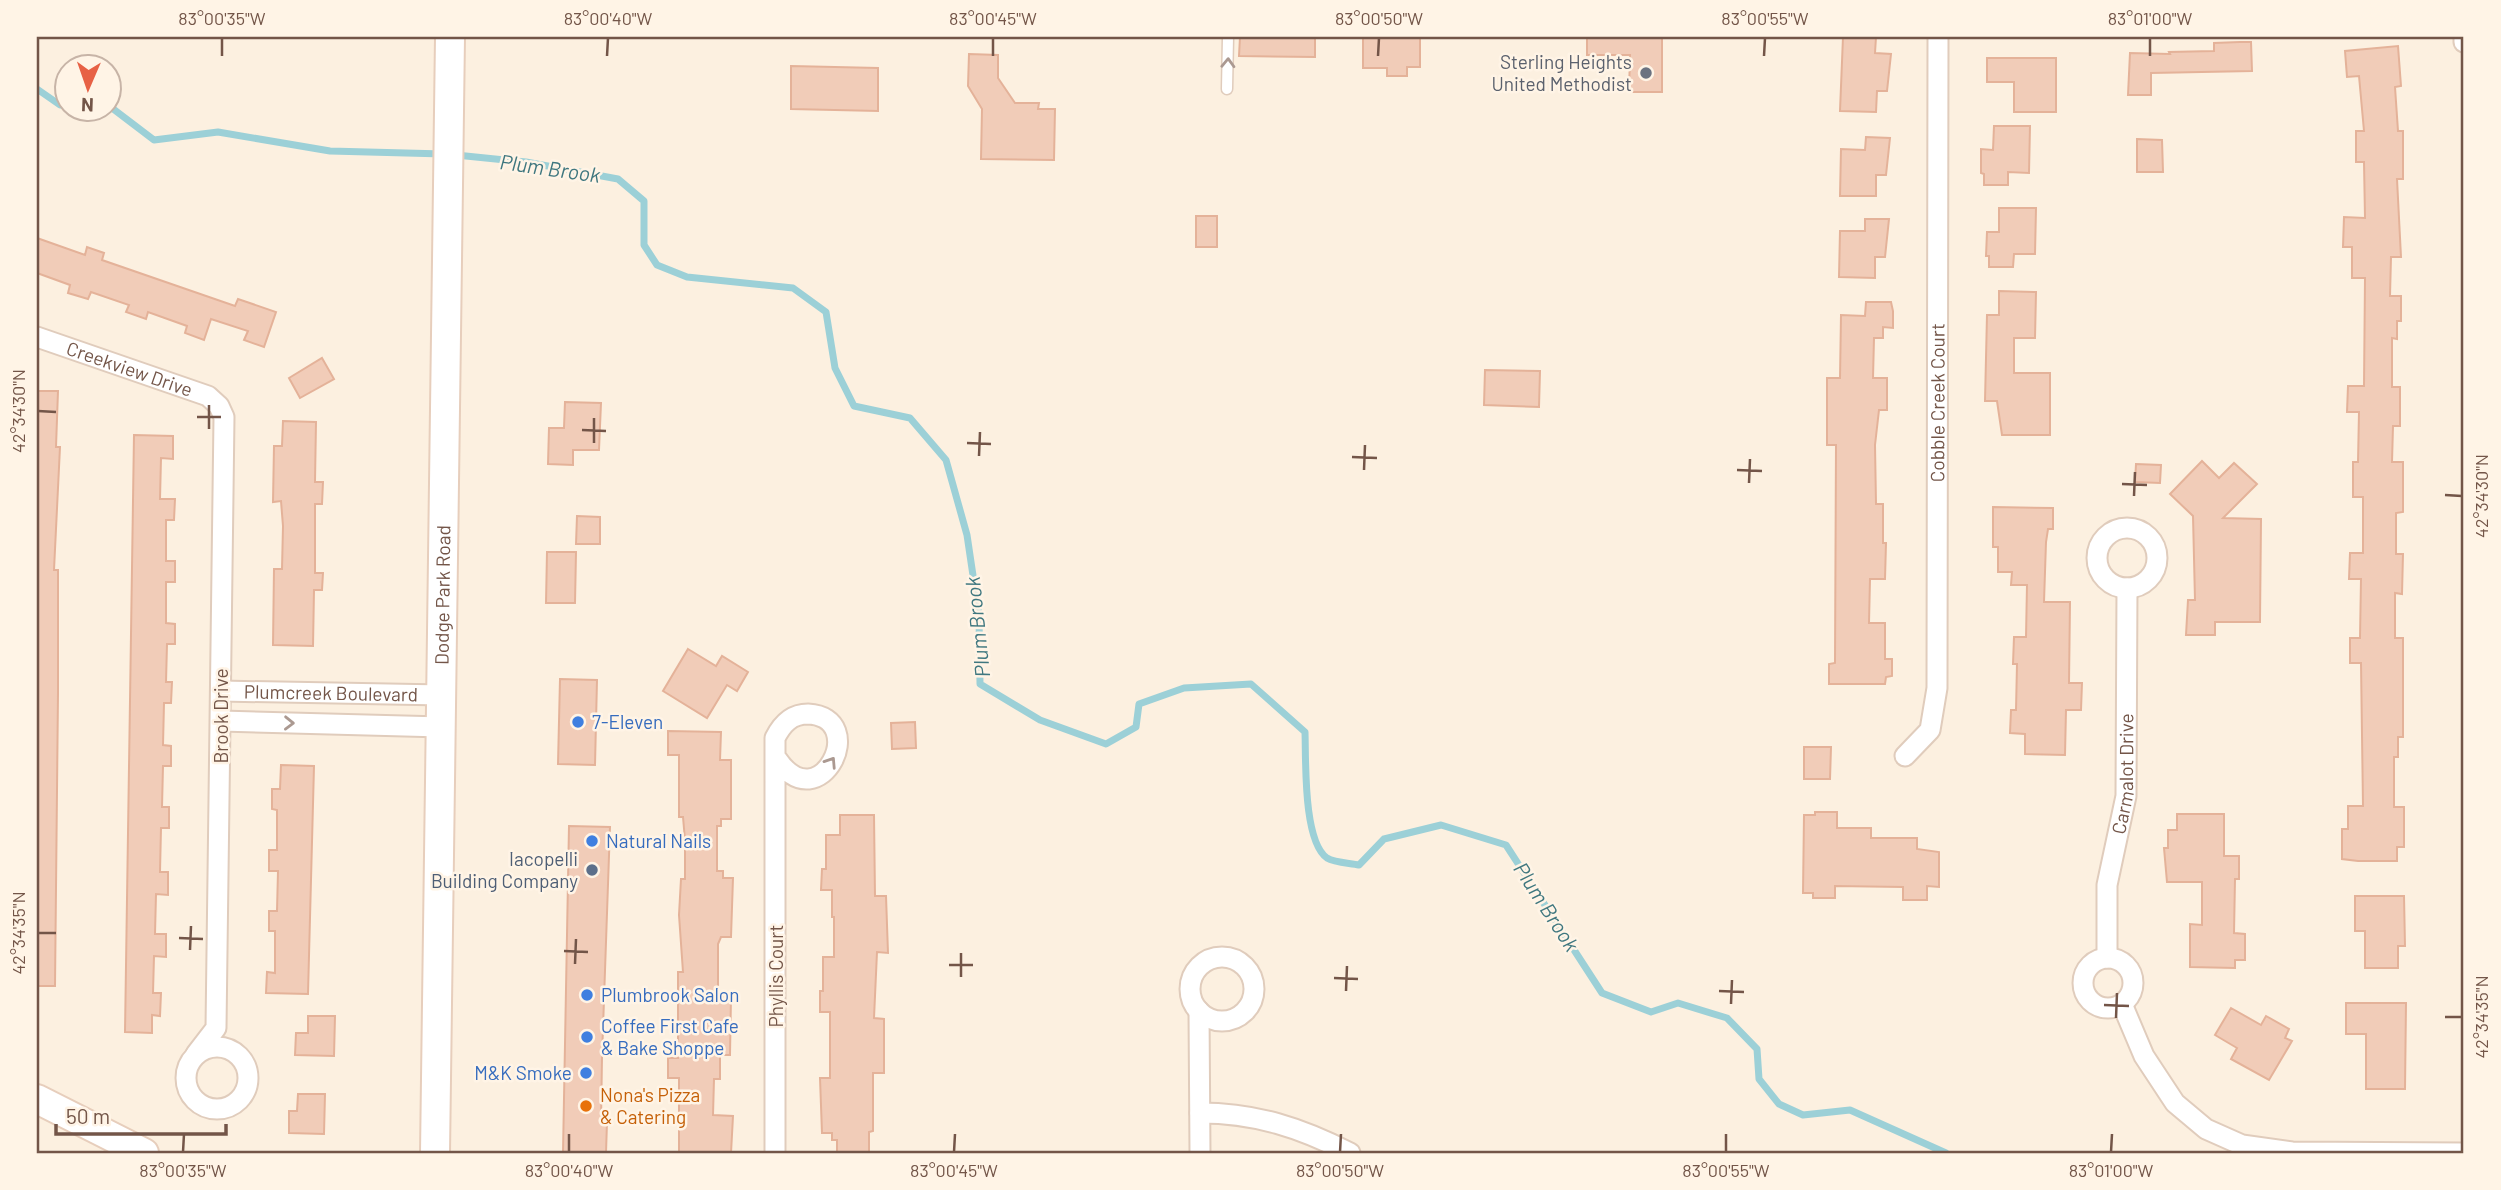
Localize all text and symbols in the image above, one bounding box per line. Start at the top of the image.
text: 83°00'35"W [178,7,266,29]
text: 83°00'40"W [564,7,653,29]
text: 83°00'45"W [949,7,1037,29]
text: 83°00'50"W [1335,7,1423,29]
text: 83°00'55"W [1721,7,1809,29]
text: 83°01'00"W [2108,7,2193,29]
place label: Sterling Heights United Methodist [1491,50,1632,95]
north arrow [52,52,122,122]
one-way arrow [1220,57,1235,68]
marker: Sterling Heights United Methodist [1638,65,1654,81]
text: N [81,94,94,117]
water label: Plum Brook [498,148,603,187]
street label: Cobble Creek Court [1925,323,1949,482]
street label: Creekview Drive [64,336,196,401]
text: 42°34'30"N [7,369,29,453]
text: 42°34'30"N [2470,454,2492,538]
street label: Dodge Park Road [430,525,454,665]
water label: Plum Brook [959,575,994,679]
street label: Brook Drive [209,668,232,764]
street label: Plumcreek Boulevard [244,679,418,706]
place label: 7-Eleven [592,710,663,733]
street label: Carmalot Drive [2106,713,2138,836]
marker: 7-Eleven [570,714,586,730]
one-way arrow [284,716,295,731]
one-way arrow [823,757,836,770]
place label: Natural Nails [606,829,711,852]
marker: Natural Nails [584,833,600,849]
place label: Iacopelli Building Company [431,847,578,892]
water label: Plum Brook [1509,857,1586,956]
marker: Iacopelli Building Company [584,862,600,878]
text: 42°34'35"N [7,891,29,975]
street label: Phyllis Court [764,925,787,1027]
text: 42°34'35"N [2470,975,2492,1059]
place label: Plumbrook Salon [601,983,739,1006]
marker: Plumbrook Salon [579,987,595,1003]
place label: Coffee First Cafe & Bake Shoppe [601,1014,739,1059]
marker: Coffee First Cafe & Bake Shoppe [579,1029,595,1045]
place label: M&K Smoke [474,1061,572,1084]
marker: M&K Smoke [578,1065,594,1081]
place label: Nona's Pizza & Catering [600,1083,700,1128]
scale bar [56,1092,226,1136]
marker: Nona's Pizza & Catering [578,1098,594,1114]
text: 50 m [66,1103,110,1128]
text: 83°00'35"W [139,1159,227,1181]
text: 83°00'40"W [525,1159,614,1181]
text: 83°00'45"W [910,1159,998,1181]
text: 83°00'50"W [1296,1159,1384,1181]
text: 83°00'55"W [1682,1159,1770,1181]
text: 83°01'00"W [2069,1159,2154,1181]

